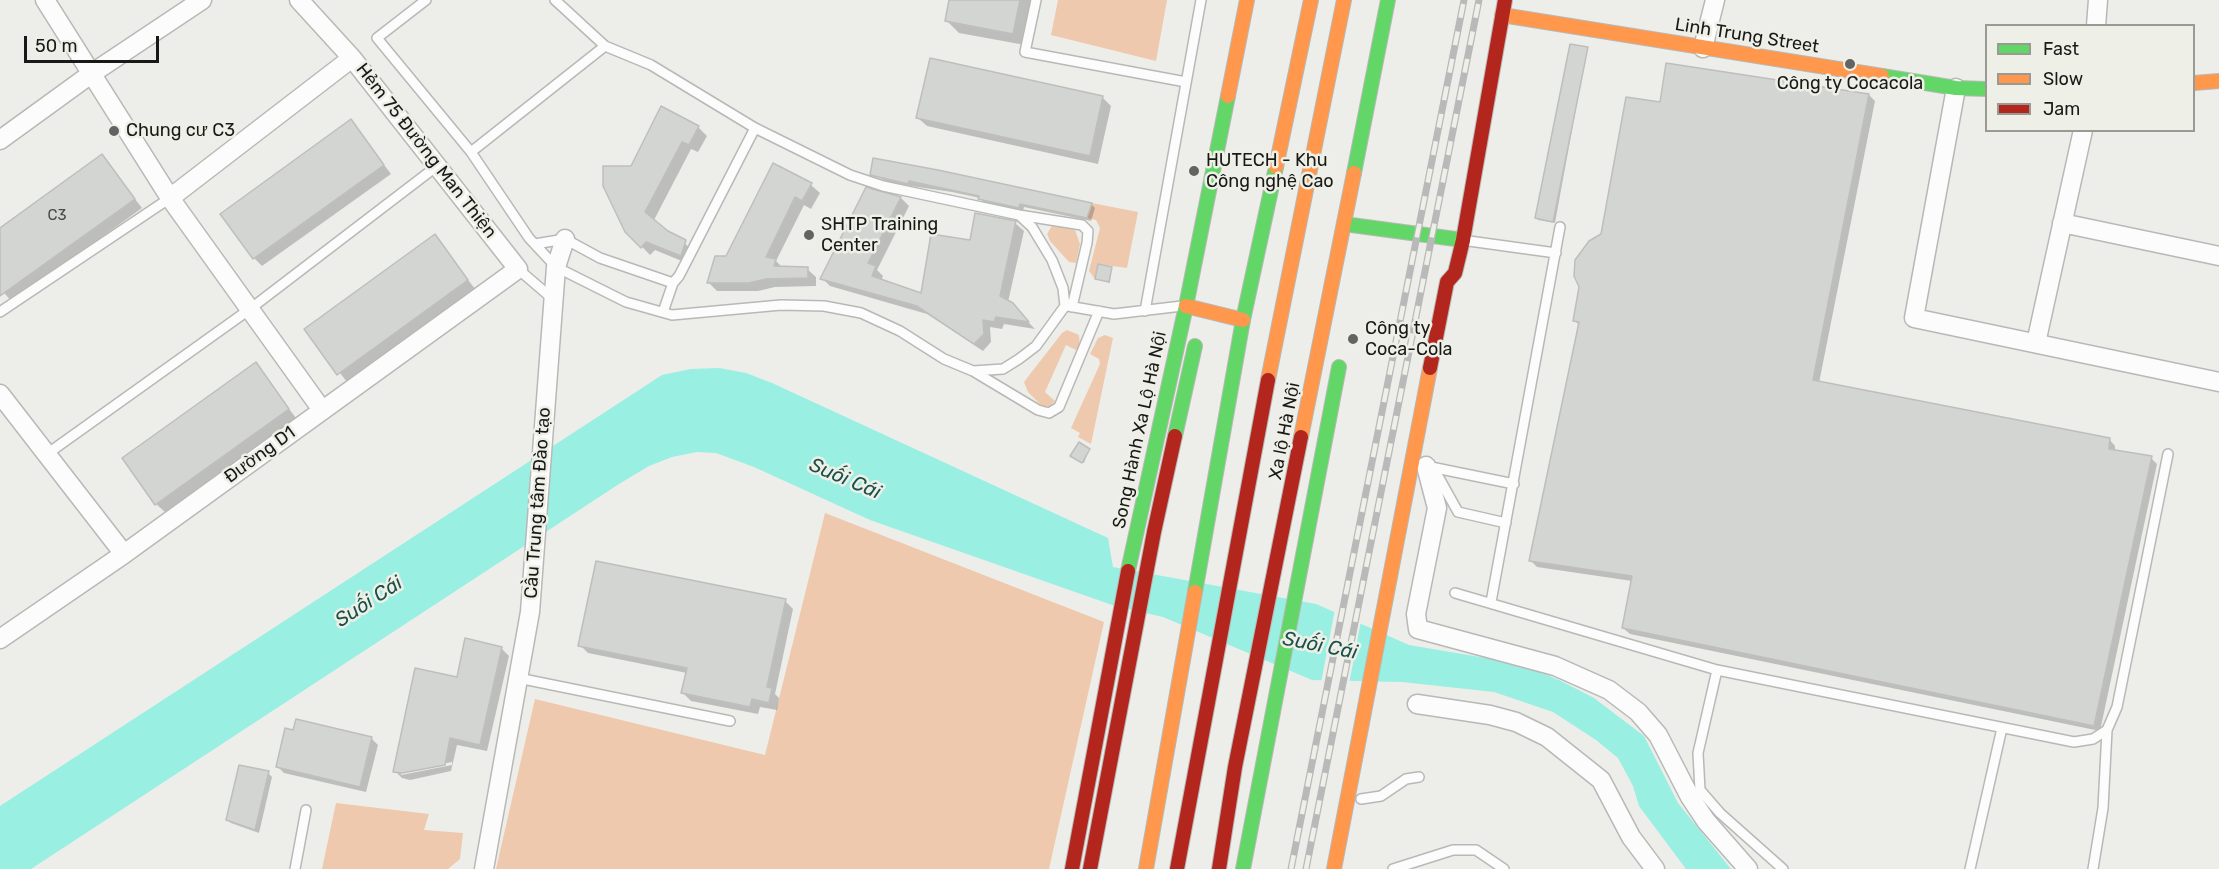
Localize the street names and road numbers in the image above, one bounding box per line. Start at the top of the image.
street label: Linh Trung Street [1673,14,1821,58]
street label: Hẻm 75 Đường Man Thiện [351,59,501,243]
street label: Song Hành Xa Lộ Hà Nội [1109,329,1171,531]
street label: Xa lộ Hà Nội [1265,381,1305,481]
street label: Cầu Trung tâm Đào tạo [521,407,555,599]
street label: Đường D1 [220,422,300,488]

